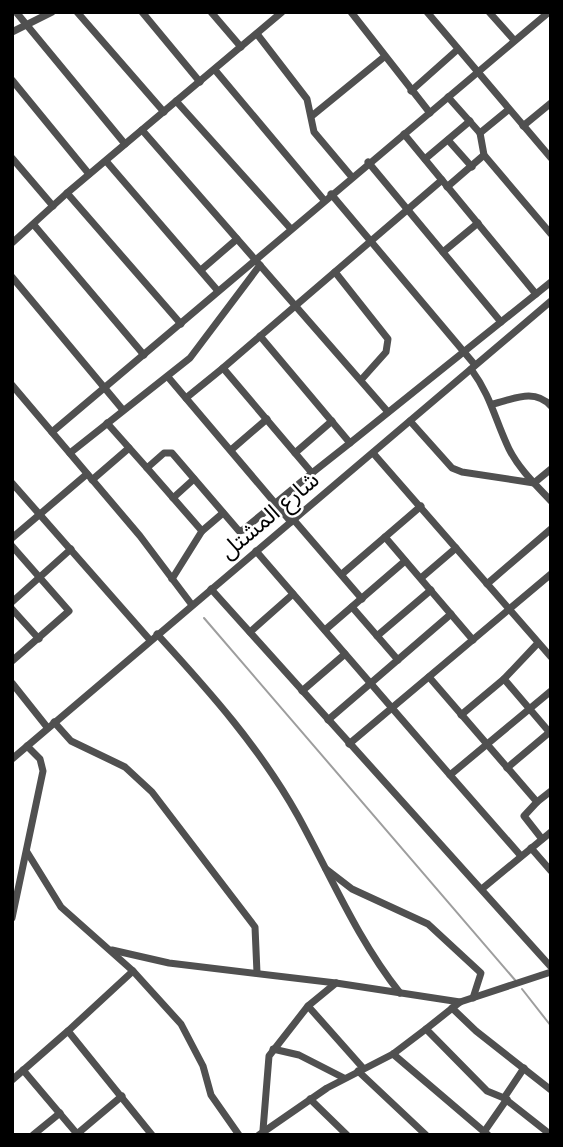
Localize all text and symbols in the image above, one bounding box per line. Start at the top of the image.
street label: شارع المشتل [214,466,326,567]

